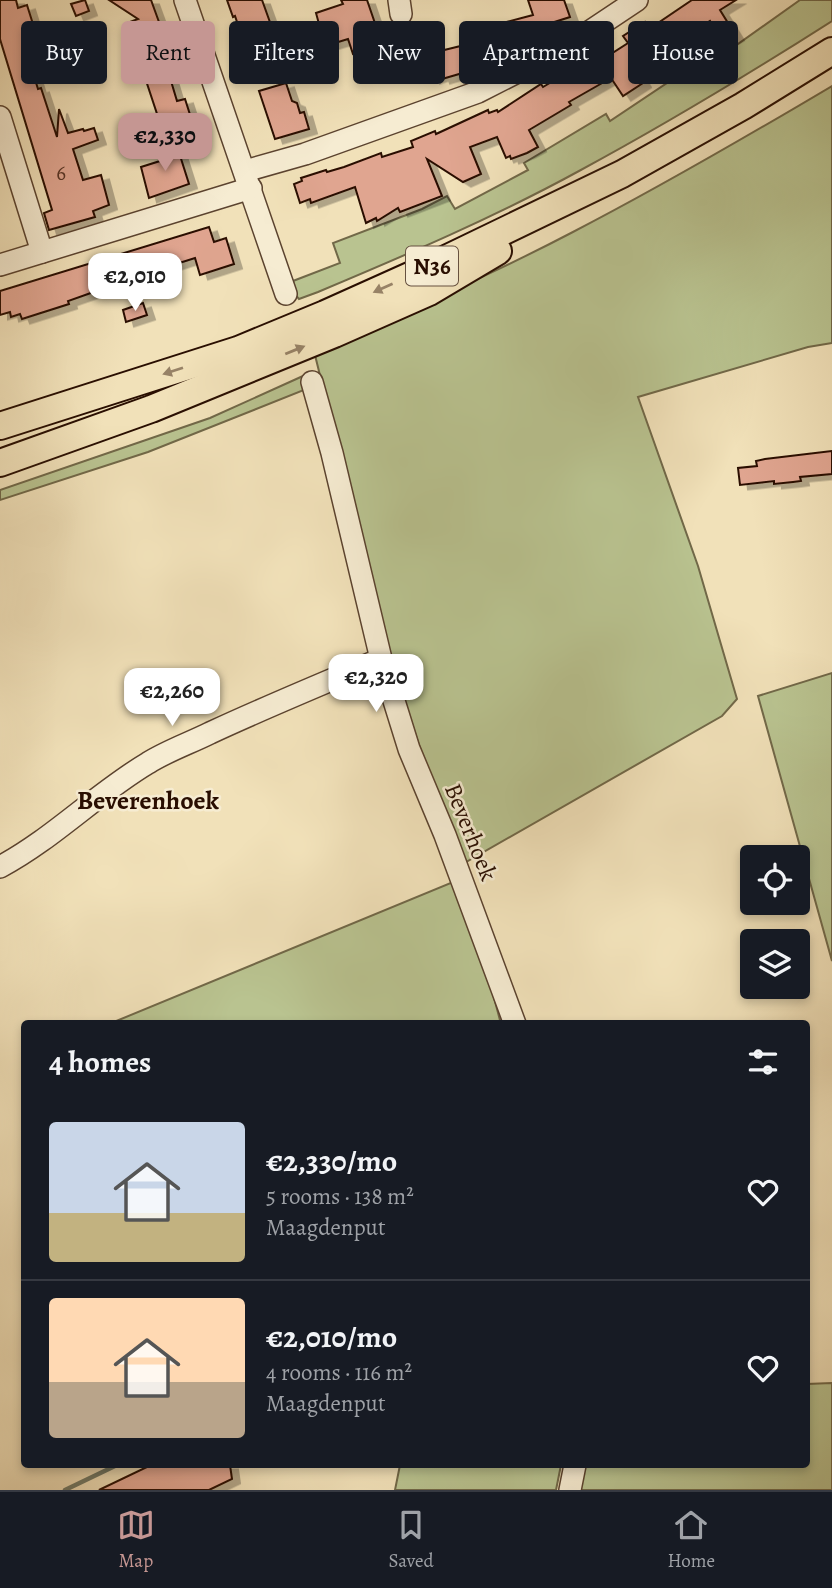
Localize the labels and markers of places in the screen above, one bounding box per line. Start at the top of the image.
pin: €2,330 [108,114,222,173]
pin: €2,010 [78,254,192,313]
pin: €2,320 [319,654,433,714]
pin: €2,260 [115,668,229,728]

